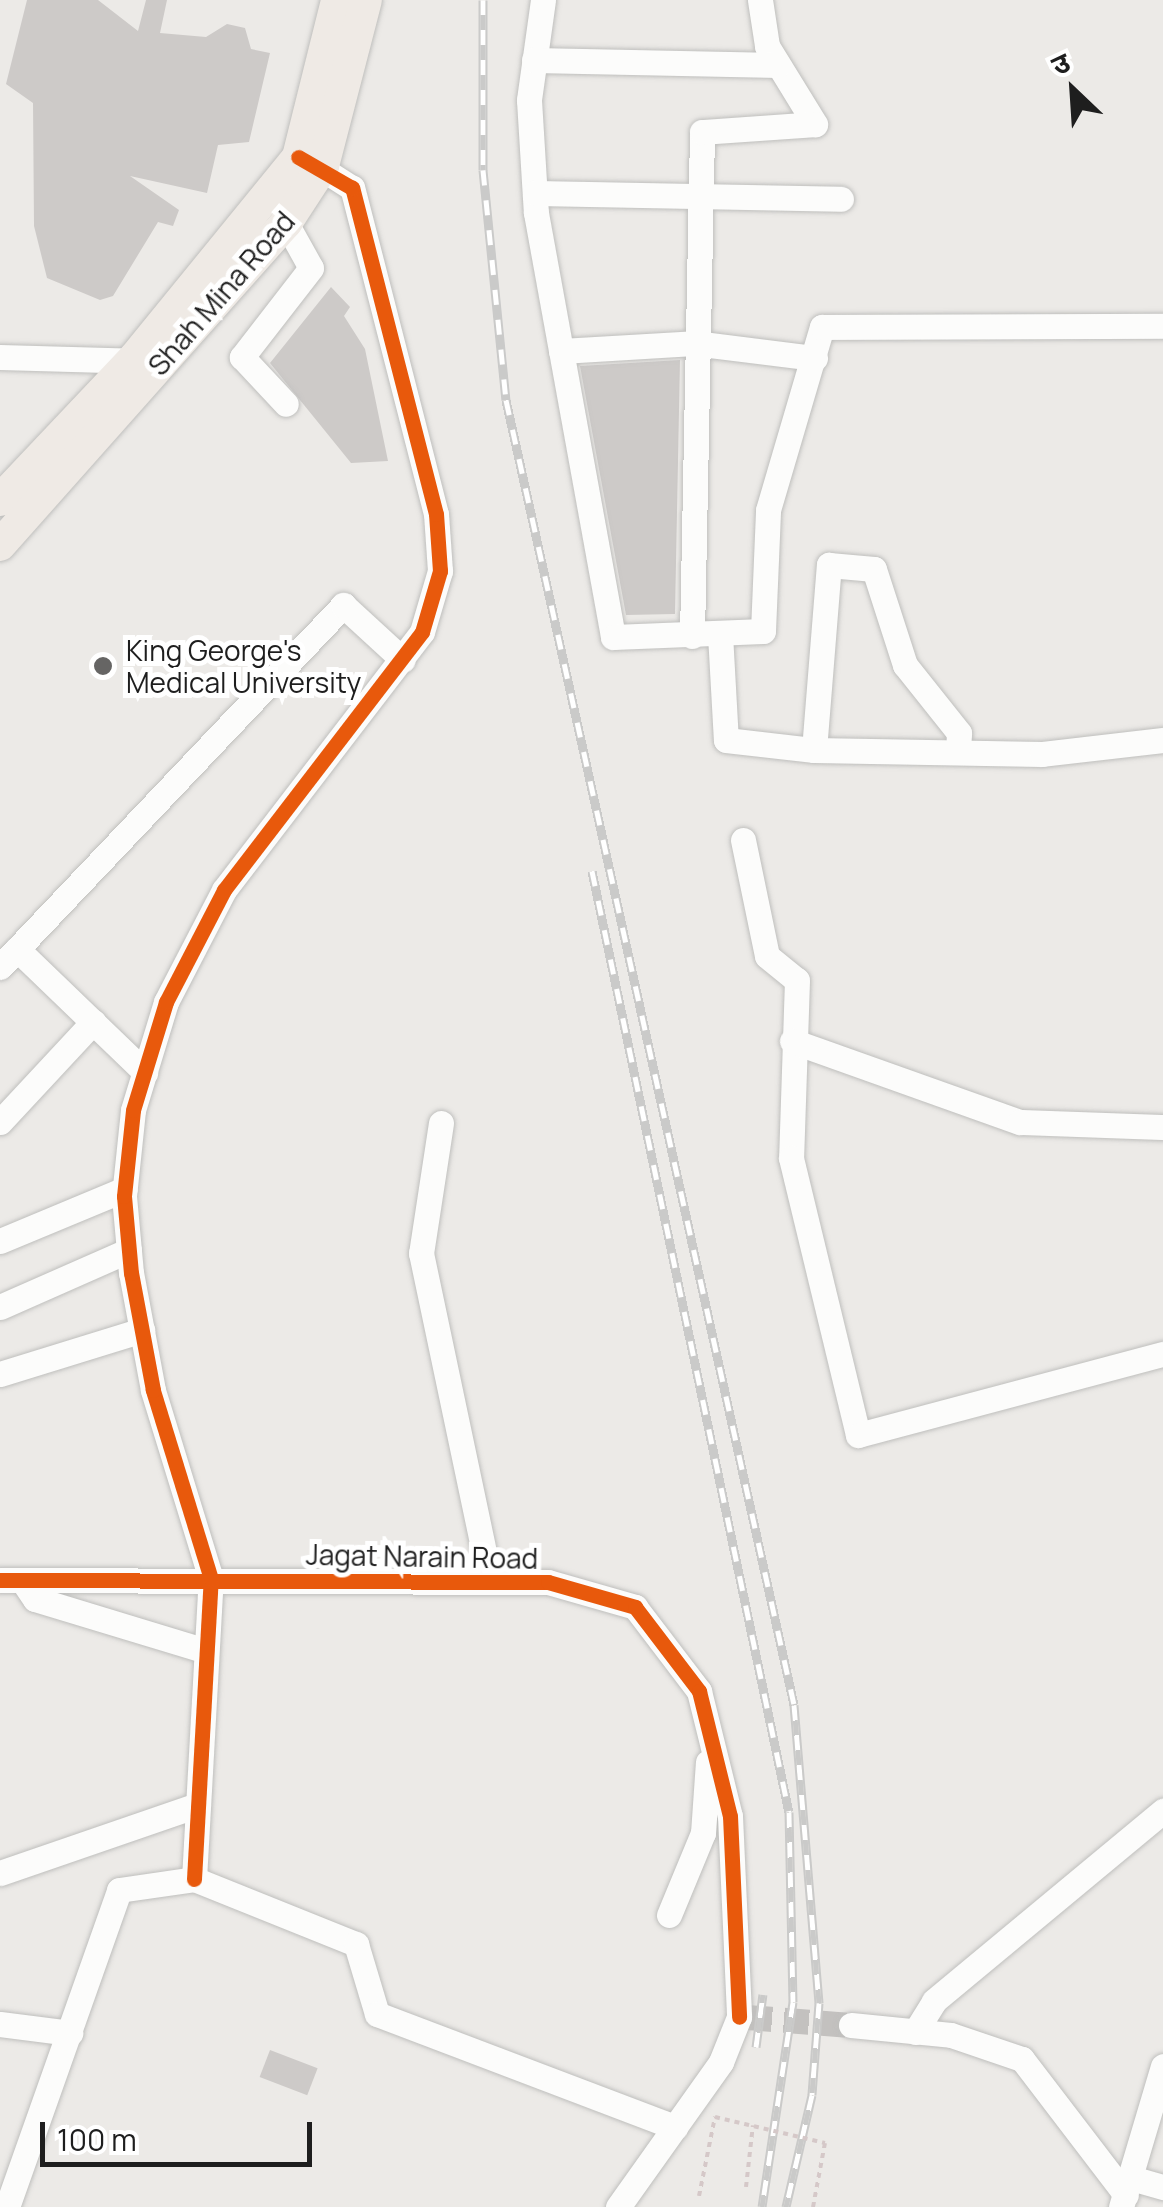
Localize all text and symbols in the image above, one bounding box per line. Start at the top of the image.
north arrow [1023,40,1123,140]
text: उ [1045,42,1076,83]
street label: Shah Mina Road [141,204,301,382]
place label: King George's Medical University [126,633,361,699]
marker: King George's Medical University [90,653,116,679]
street label: Jagat Narain Road [306,1537,538,1575]
scale bar [45,2102,318,2164]
text: 100 m [57,2119,137,2160]

